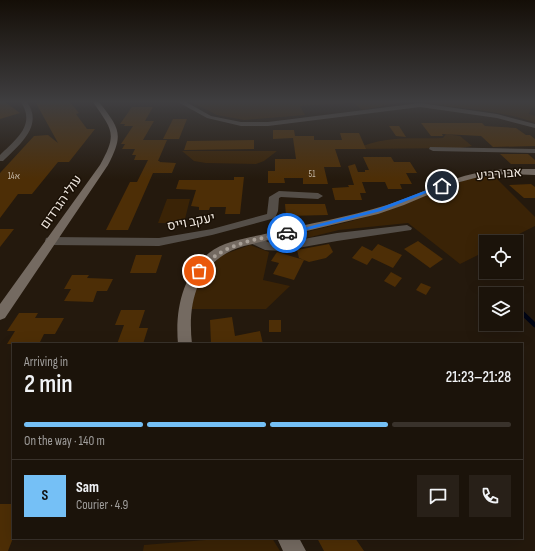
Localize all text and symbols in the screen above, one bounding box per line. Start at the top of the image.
street label: אבו רביע [476,164,522,184]
house number: 51 [309,169,316,180]
pin [425,169,459,203]
house number: 14א [8,171,21,182]
street label: עולי הגרדום [37,172,85,232]
icon: home [431,175,453,197]
street label: יעקב וייס [166,210,216,234]
courier [267,213,307,253]
icon: car [276,222,298,244]
map controls [479,235,523,331]
button: locate [479,235,523,279]
pin [182,254,216,288]
icon: bag [188,260,210,282]
button: layers [479,287,523,331]
text: Arriving in [24,354,68,370]
text: 21:23–21:28 [446,368,511,387]
text: 2 min [24,369,73,400]
text: On the way · 140 m [24,433,105,449]
button: chat [417,475,459,517]
button: phone [469,475,511,517]
text: Sam [76,478,99,497]
text: S [42,486,48,505]
text: Courier · 4.9 [76,497,128,513]

